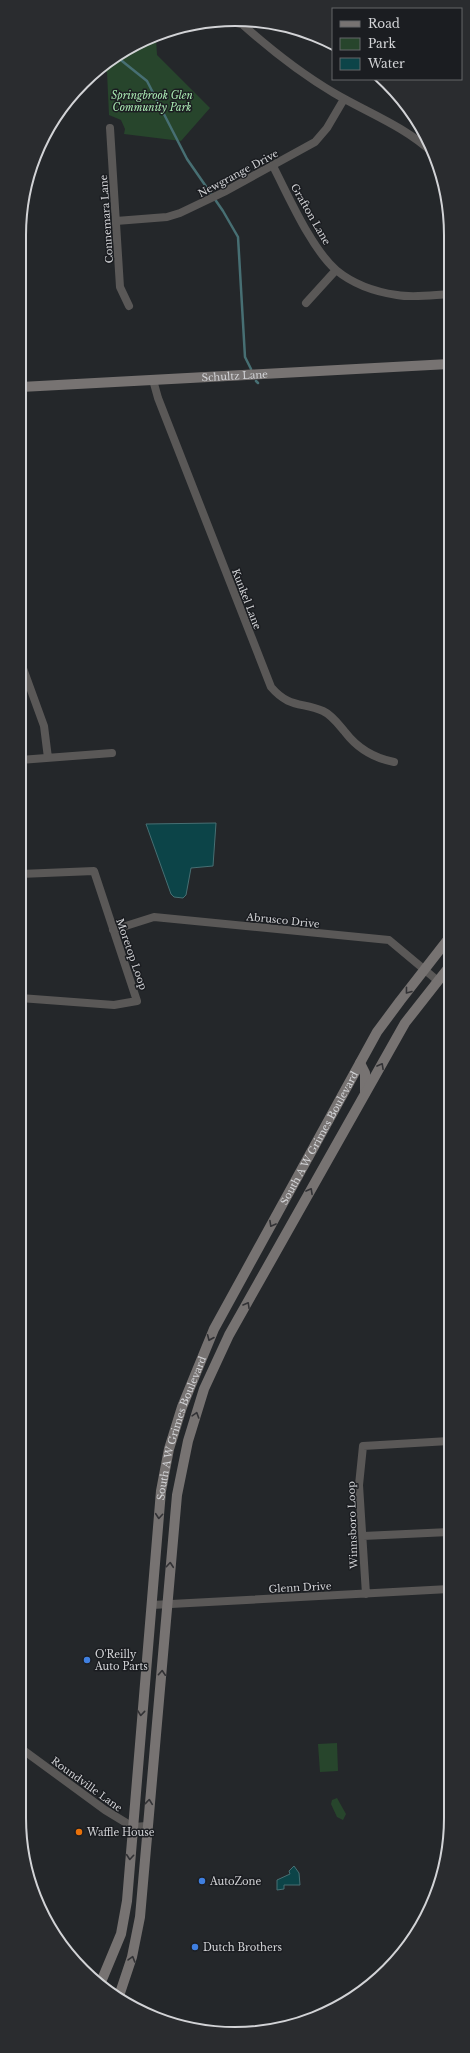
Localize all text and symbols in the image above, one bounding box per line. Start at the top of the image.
legend [332,8,462,80]
text: Road [368,16,400,31]
text: Park [368,36,396,51]
text: Water [367,56,405,71]
park label: Springbrook Glen Community Park [111,89,193,114]
street label: Newgrange Drive [196,147,281,200]
street label: Connemara Lane [97,174,116,264]
street label: Grafton Lane [288,181,333,247]
street label: Schultz Lane [201,368,268,384]
street label: Kunkel Lane [229,567,264,632]
street label: Abrusco Drive [245,910,321,931]
street label: Moretop Loop [113,917,150,992]
one-way arrow [405,986,412,993]
one-way arrow [377,1063,384,1070]
street label: South A W Grimes Boulevard [277,1069,361,1207]
one-way arrow [306,1188,313,1195]
one-way arrow [270,1220,277,1227]
one-way arrow [242,1301,249,1309]
one-way arrow [207,1334,215,1341]
street label: South A W Grimes Boulevard [154,1354,209,1501]
one-way arrow [191,1412,200,1419]
street label: Winnsboro Loop [344,1481,361,1570]
one-way arrow [155,1513,164,1519]
one-way arrow [166,1562,175,1568]
street label: Glenn Drive [268,1579,332,1596]
place label: O'Reilly Auto Parts [94,1648,148,1673]
marker: O'Reilly Auto Parts [82,1655,92,1665]
one-way arrow [157,1670,166,1676]
one-way arrow [137,1710,146,1716]
street label: Roundville Lane [49,1754,125,1815]
one-way arrow [145,1799,154,1805]
place label: Waffle House [86,1826,155,1839]
marker: Waffle House [74,1827,84,1837]
one-way arrow [126,1854,135,1860]
place label: AutoZone [209,1875,262,1888]
marker: AutoZone [197,1876,207,1886]
place label: Dutch Brothers [203,1941,282,1954]
marker: Dutch Brothers [190,1942,200,1952]
one-way arrow [127,1956,135,1962]

